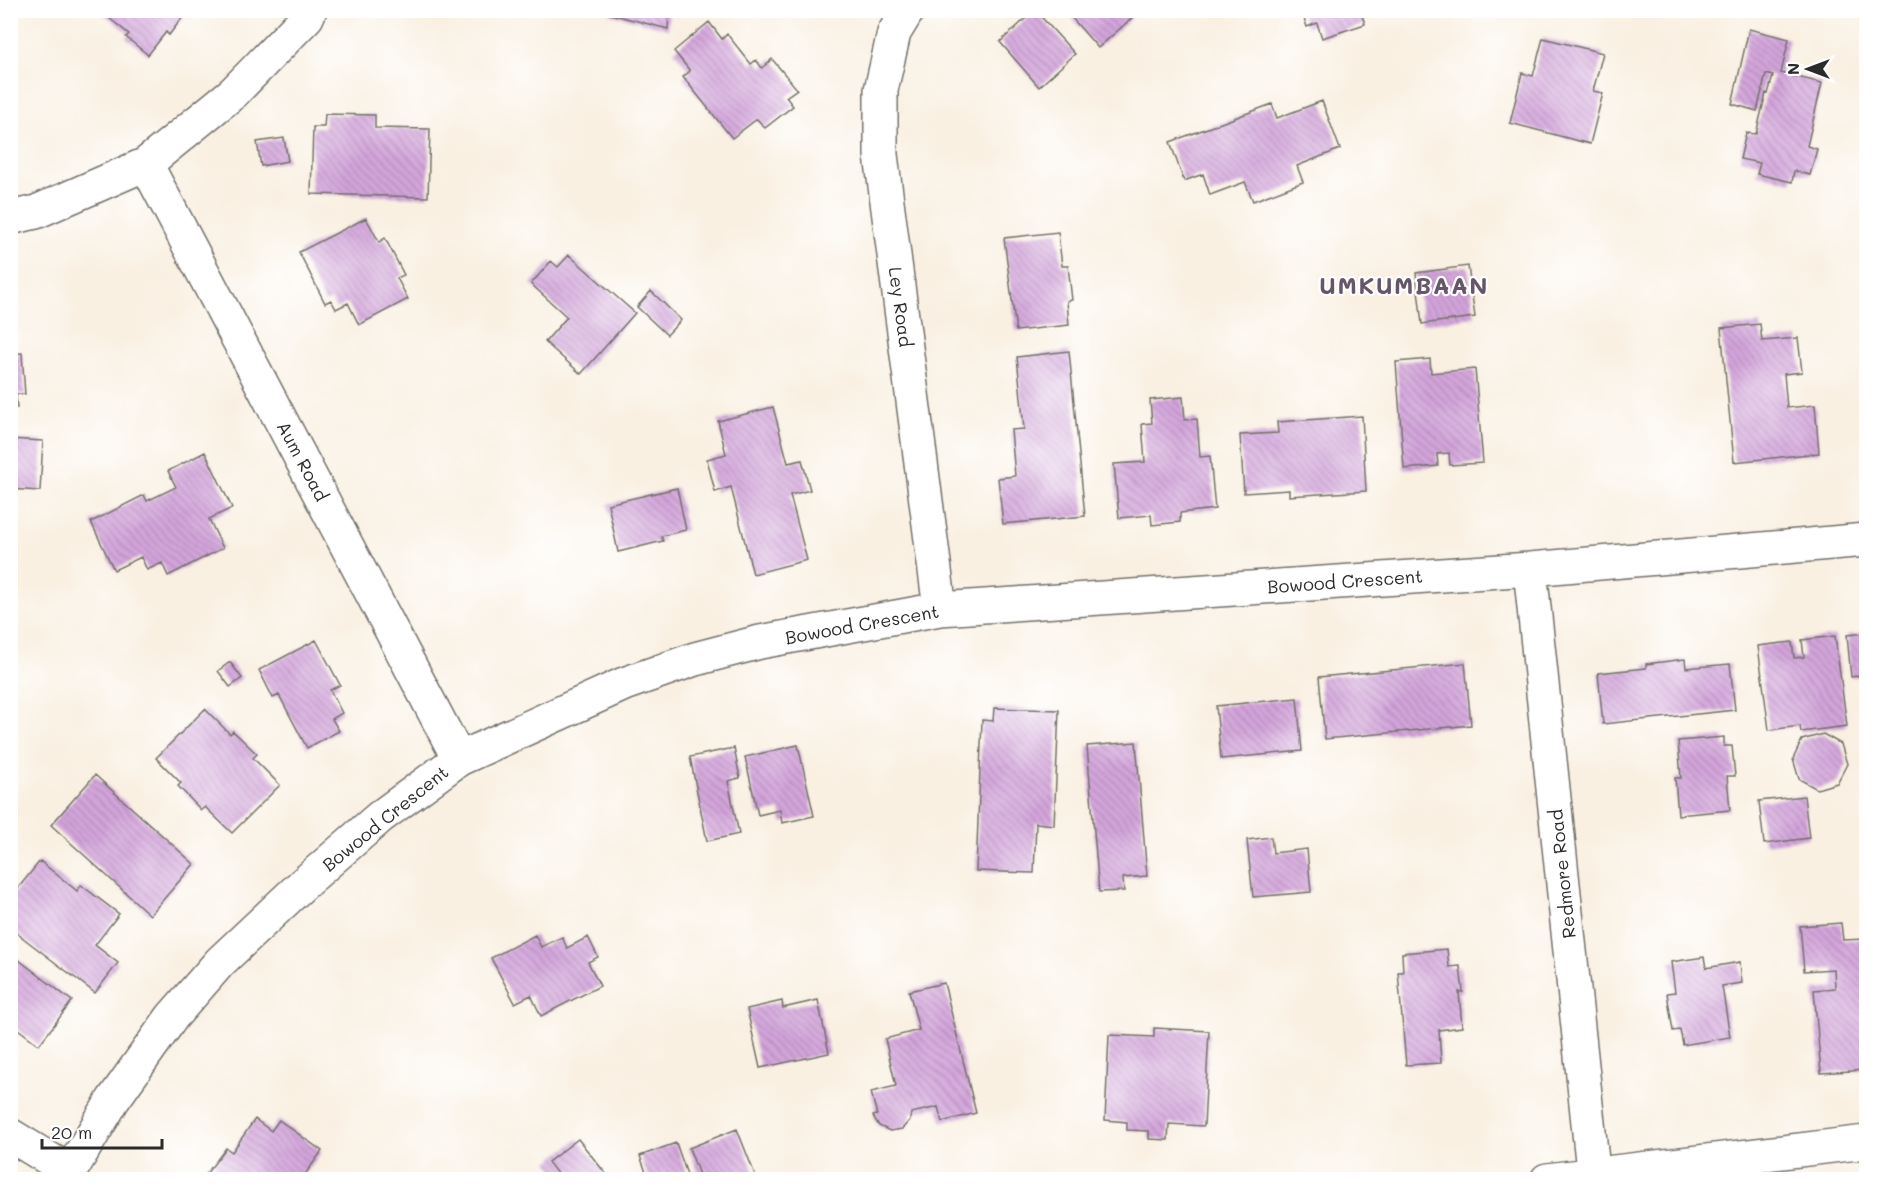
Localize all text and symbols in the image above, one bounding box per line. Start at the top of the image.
north arrow [1778,39,1838,99]
text: N [1782,63,1803,75]
street label: Ley Road [884,265,918,349]
district label: UMKUMBAAN [1319,269,1489,300]
street label: Aum Road [272,417,334,505]
street label: Bowood Crescent [1266,564,1424,598]
street label: Bowood Crescent [783,599,941,649]
street label: Bowood Crescent [317,760,453,876]
street label: Redmore Road [1543,808,1581,940]
scale bar [42,1112,162,1150]
text: 20 m [51,1120,92,1144]

